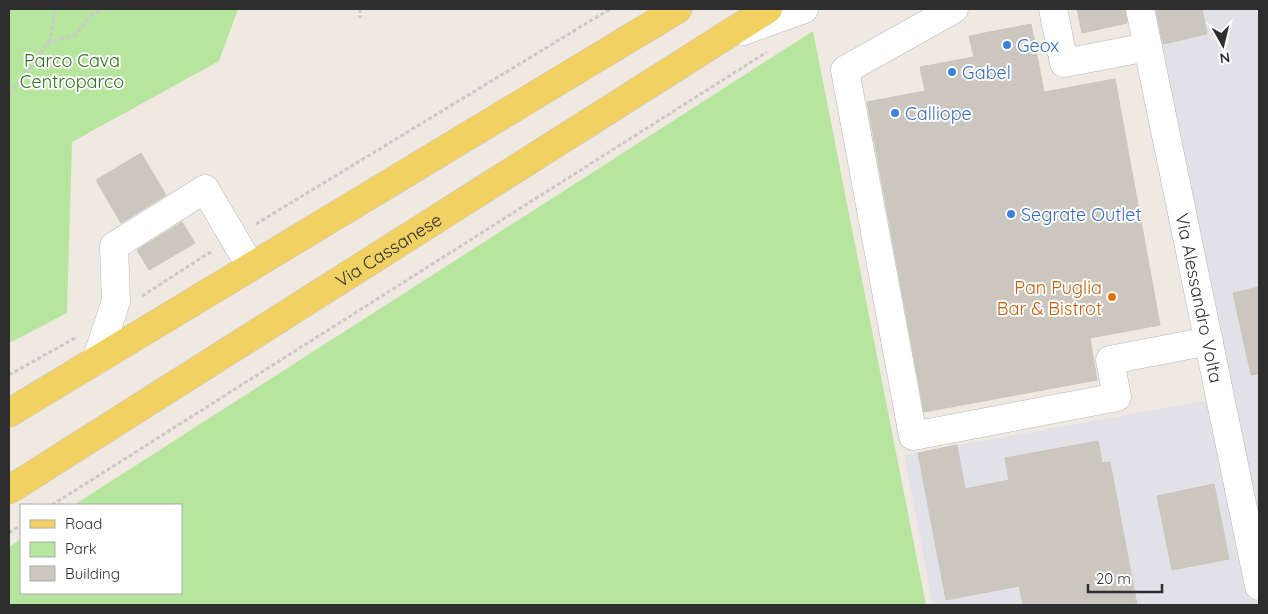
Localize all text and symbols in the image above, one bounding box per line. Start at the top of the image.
north arrow [1198,20,1248,70]
place label: Geox [1017,34,1059,57]
marker: Geox [1001,39,1013,51]
text: N [1218,48,1231,68]
park label: Parco Cava Centroparco [20,49,124,93]
place label: Gabel [962,61,1011,84]
marker: Gabel [946,66,958,78]
place label: Calliope [905,102,972,125]
marker: Calliope [889,107,901,119]
place label: Segrate Outlet [1021,203,1142,226]
street label: Via Cassanese [331,207,446,292]
marker: Segrate Outlet [1005,208,1017,220]
street label: Via Alessandro Volta [1171,211,1228,385]
place label: Pan Puglia Bar & Bistrot [997,276,1102,320]
marker: Pan Puglia Bar & Bistrot [1106,291,1118,303]
legend [20,504,182,594]
text: Road [65,514,102,533]
text: Park [65,539,97,558]
scale bar [1088,562,1162,594]
text: Building [65,564,120,583]
text: 20 m [1096,569,1131,588]

